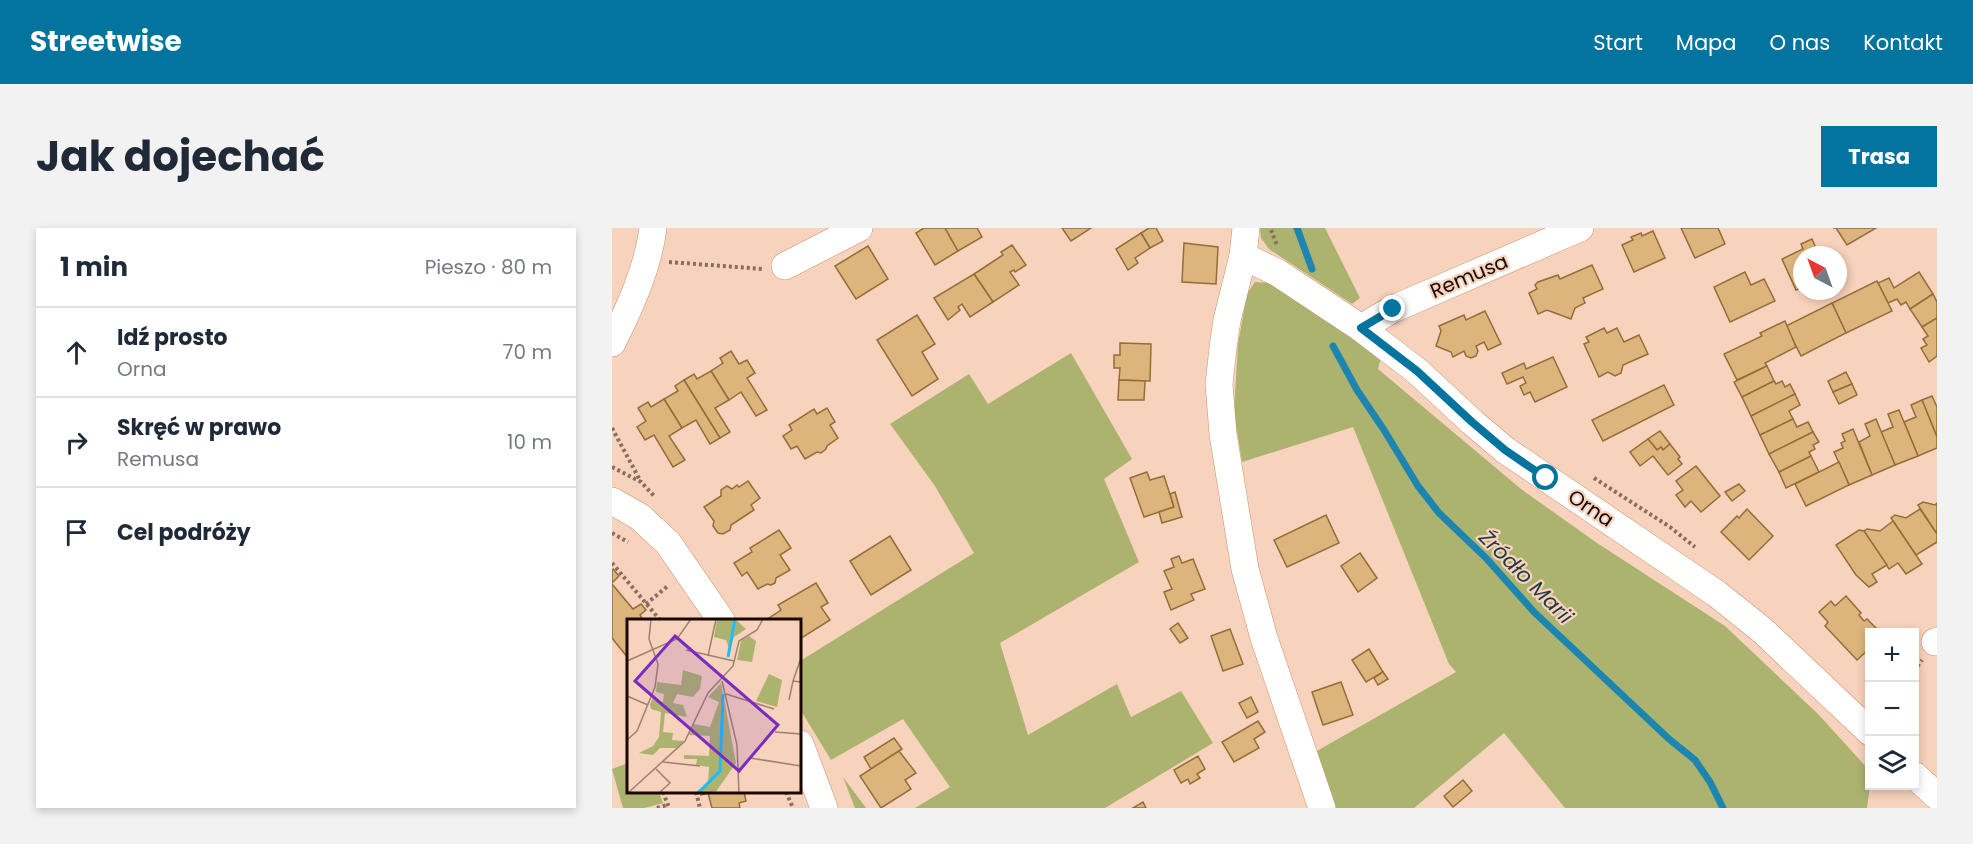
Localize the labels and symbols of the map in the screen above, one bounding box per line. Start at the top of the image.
north arrow [1793,246,1847,300]
street label: Remusa [1426,247,1512,305]
route end [1379,295,1405,321]
route start [1532,464,1558,490]
street label: Orna [1563,483,1619,533]
water label: Źródło Marii [1472,522,1580,631]
inset map [627,619,801,793]

